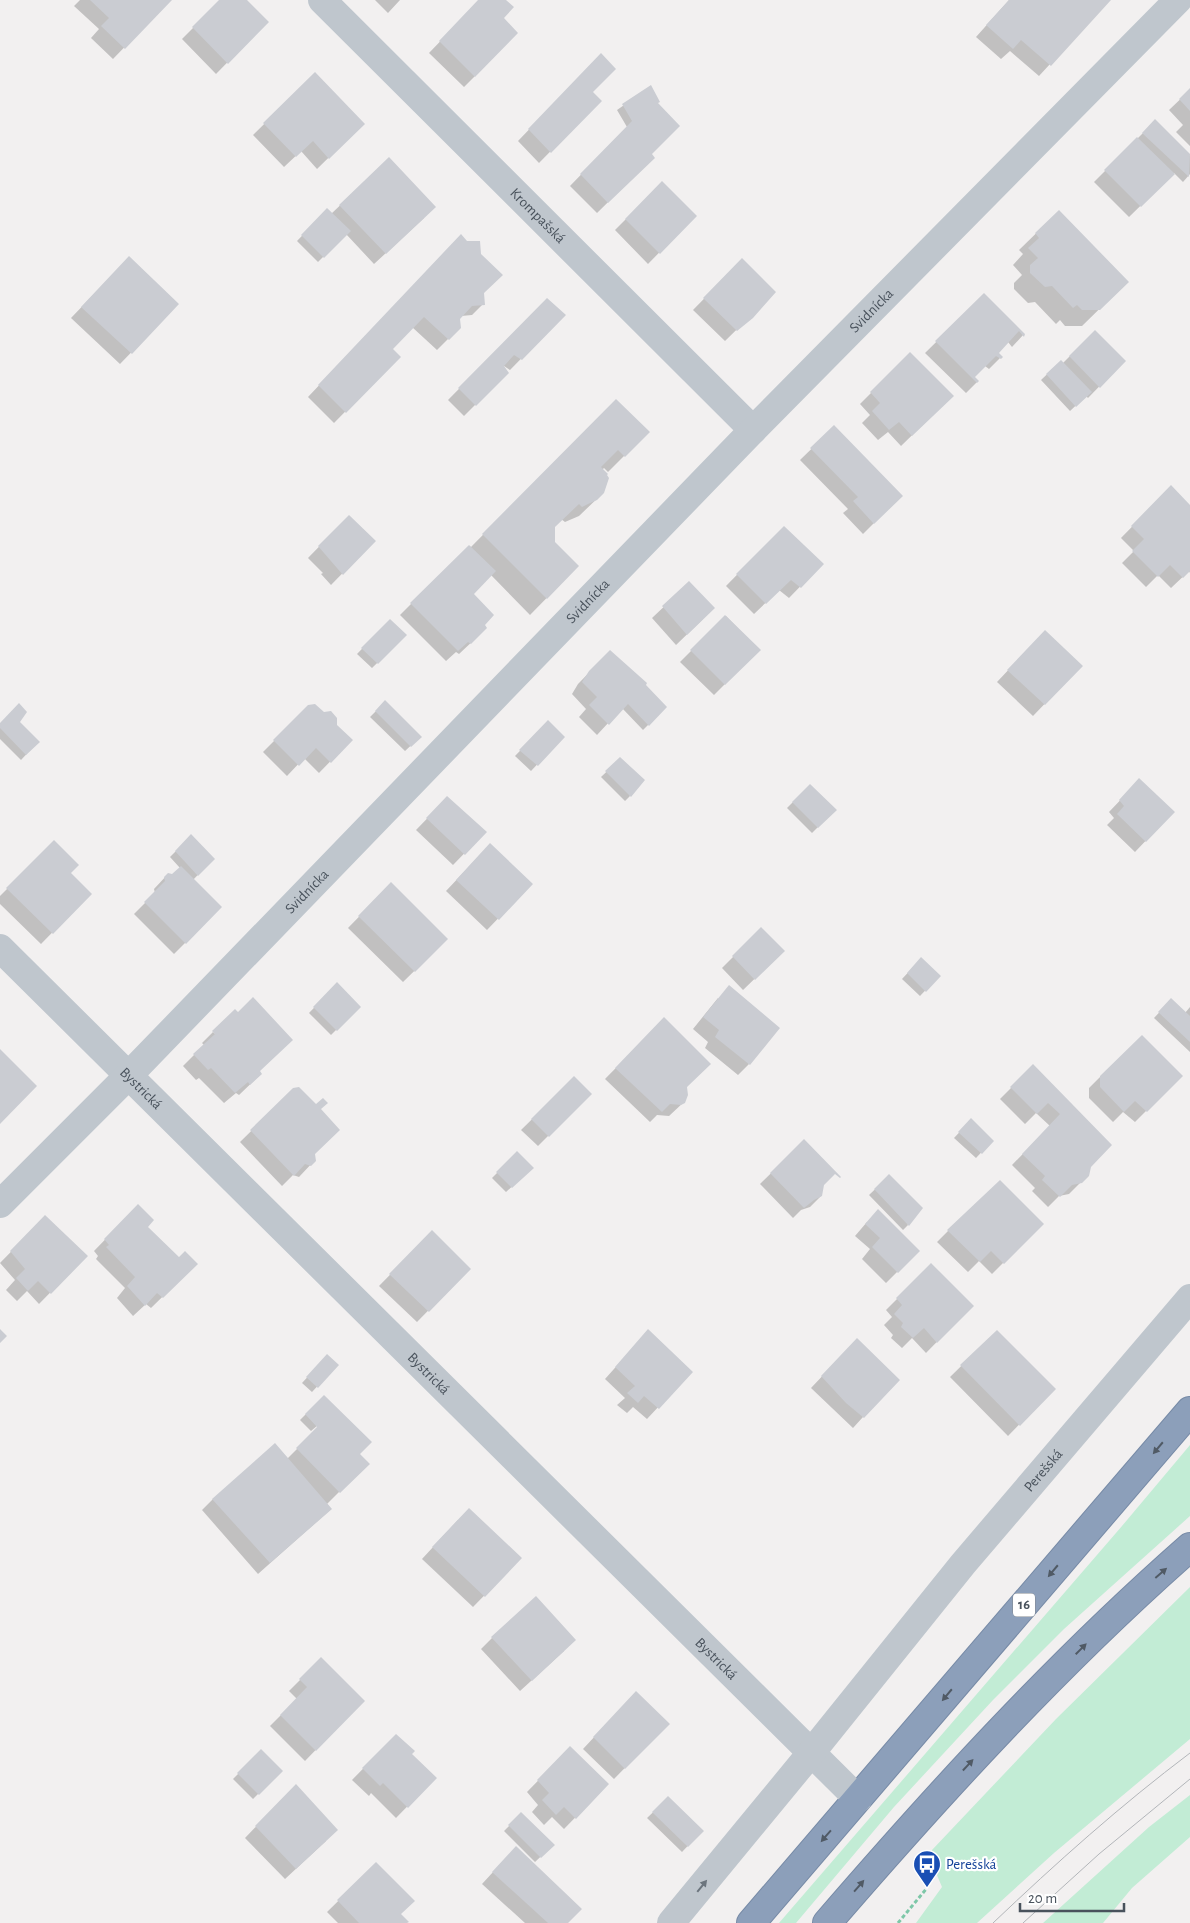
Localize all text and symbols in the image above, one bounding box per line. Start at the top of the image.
street label: Krompašská [507,185,569,246]
street label: Svidnícka [846,285,896,335]
street label: Svidnícka [563,576,612,626]
street label: Svidnícka [282,866,331,916]
street label: Bystrická [117,1064,165,1112]
street label: Bystrická [405,1349,453,1397]
one-way arrow [1153,1441,1164,1454]
street label: Perešská [1021,1446,1065,1494]
one-way arrow [1047,1565,1058,1578]
one-way arrow [1154,1567,1166,1579]
road number: 16 [1013,1594,1035,1616]
street label: Bystrická [692,1635,740,1682]
one-way arrow [1075,1643,1087,1655]
one-way arrow [942,1688,953,1701]
one-way arrow [962,1760,974,1772]
one-way arrow [821,1829,832,1842]
bus stop icon: Perešská [912,1849,942,1888]
place label: Perešská [946,1857,996,1872]
one-way arrow [697,1879,708,1892]
scale bar [1020,1880,1124,1912]
one-way arrow [853,1881,865,1893]
text: 20 m [1028,1891,1057,1906]

